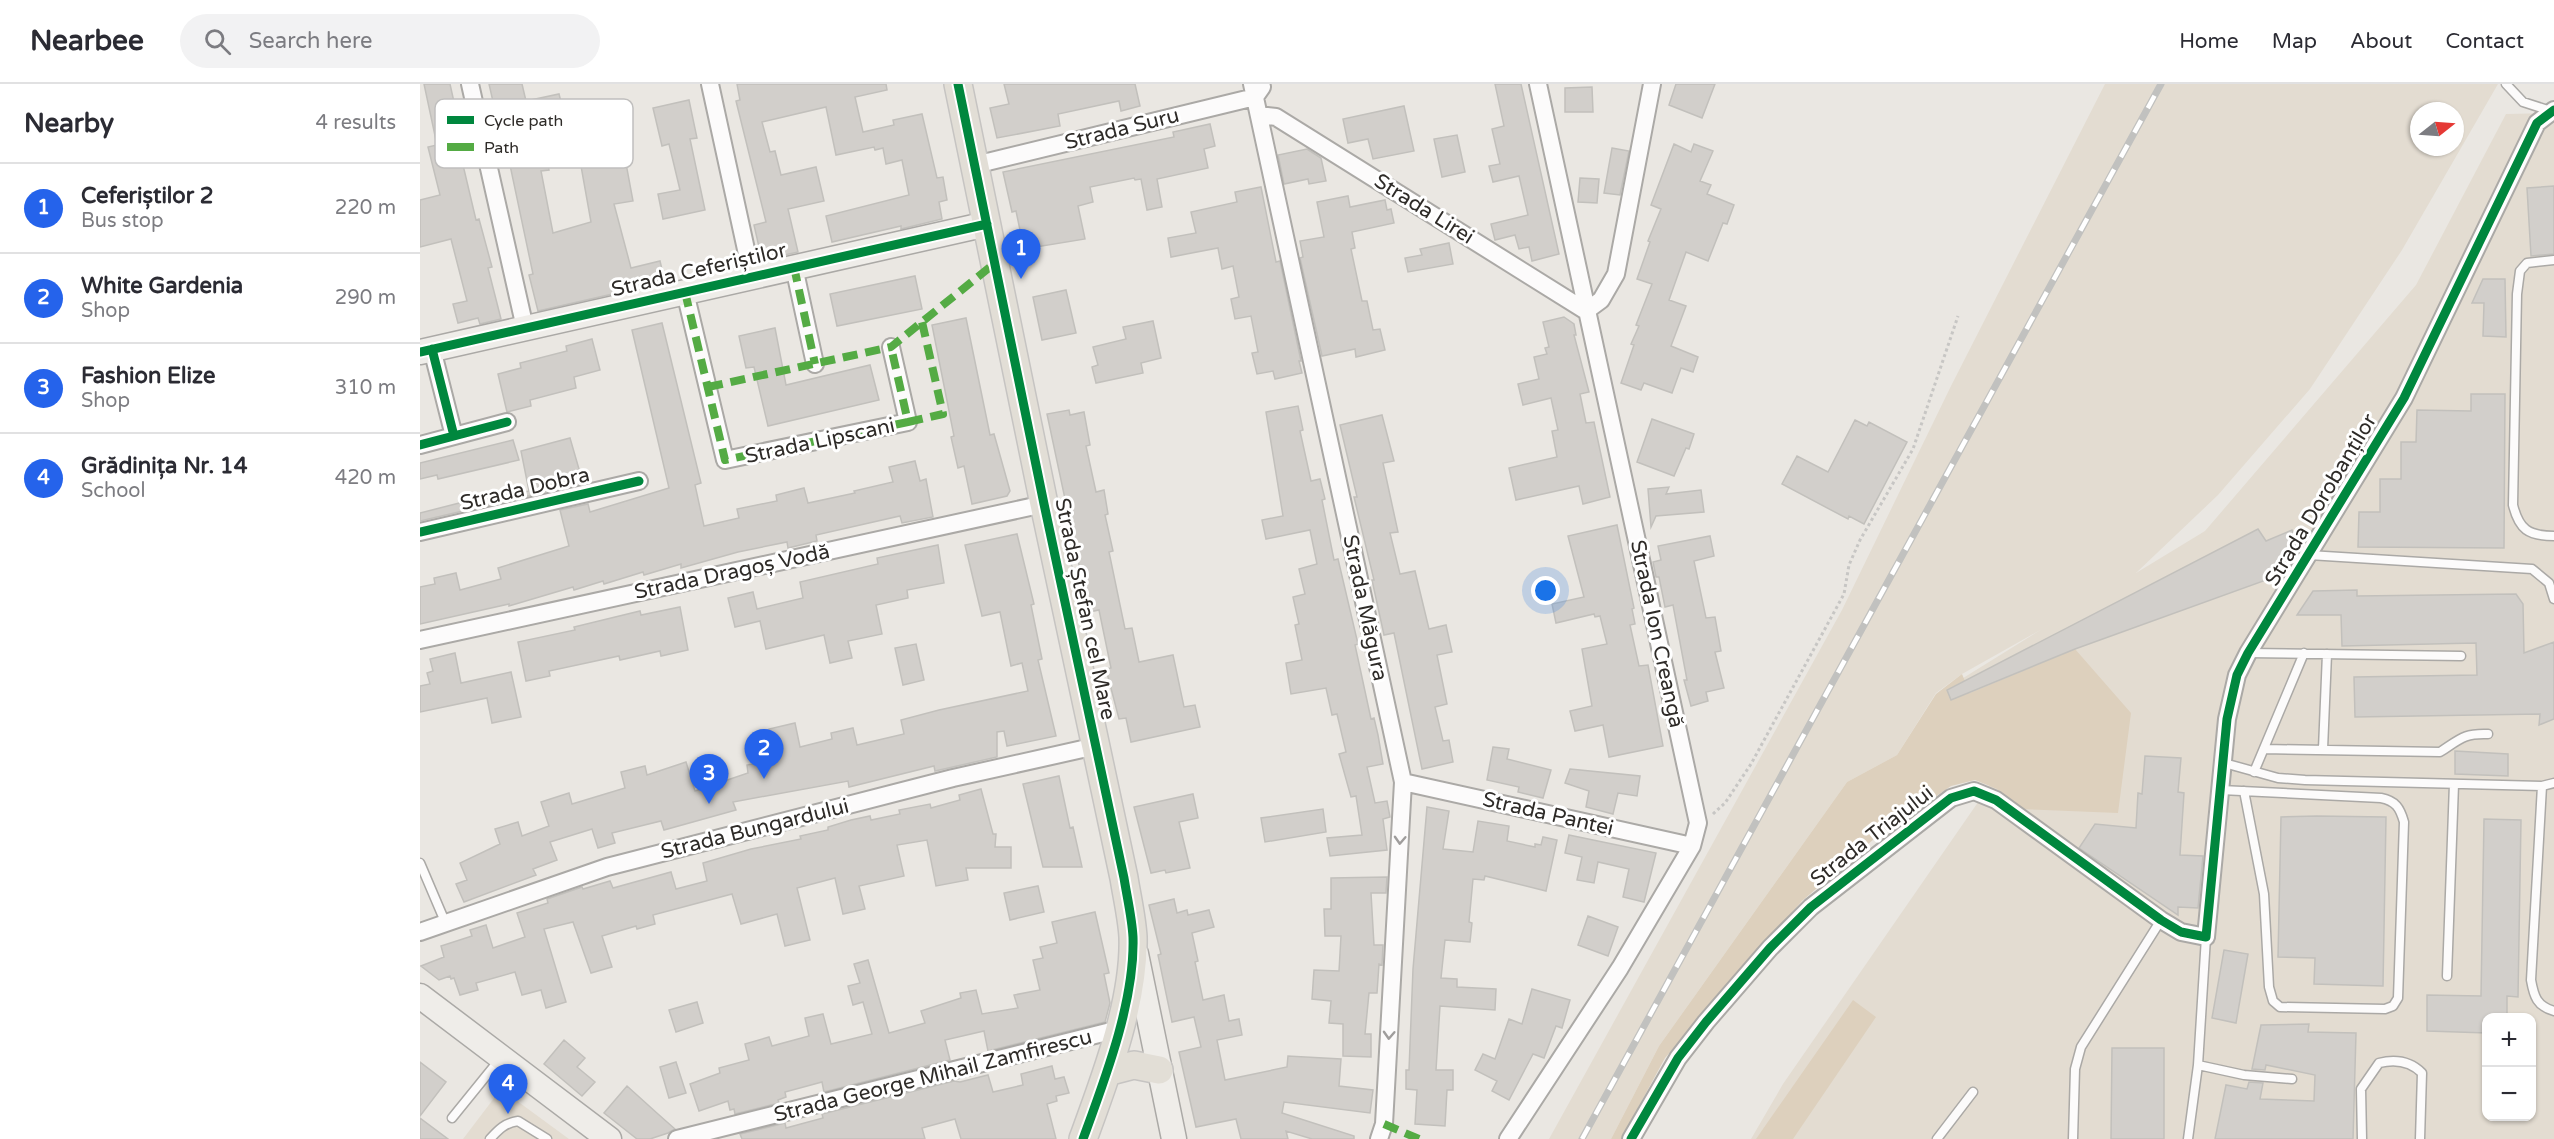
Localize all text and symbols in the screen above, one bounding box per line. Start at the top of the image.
search box [180,14,600,68]
text: Nearbee [30,24,144,58]
icon: search [201,25,234,58]
text: Search here [249,28,372,54]
text: Home [2179,29,2239,54]
text: Map [2272,29,2317,54]
text: About [2350,29,2412,54]
text: Contact [2445,29,2524,54]
legend [435,99,633,168]
north arrow [2410,102,2464,156]
street label: Strada Suru [1062,103,1182,155]
text: Nearby [24,108,114,139]
text: 4 results [316,111,396,135]
text: Cycle path [484,111,563,131]
text: Path [484,138,519,158]
street label: Strada Lirei [1369,168,1479,250]
text: Ceferiștilor 2 [81,183,214,209]
text: 1 [37,196,50,220]
text: 220 m [335,196,396,220]
text: Bus stop [81,209,164,233]
pin: 1 [1002,230,1040,279]
street label: Strada Ceferiștilor [609,238,789,302]
text: White Gardenia [81,273,243,299]
text: 2 [37,286,50,310]
text: 290 m [335,286,396,310]
text: Shop [81,299,130,323]
text: Fashion Elize [81,363,215,389]
text: 3 [37,376,50,400]
text: 310 m [335,376,396,400]
text: Shop [81,389,130,413]
street label: Strada Dorobanților [2260,409,2382,591]
street label: Strada Lipscani [743,413,897,469]
text: Grădinița Nr. 14 [81,453,247,479]
street label: Strada Dobra [458,462,592,516]
text: 4 [37,466,50,490]
text: 420 m [335,466,396,490]
text: School [81,479,145,503]
street label: Strada Ștefan cel Mare [1049,496,1121,722]
street label: Strada Măgura [1337,533,1393,683]
street label: Strada Ion Creangă [1625,538,1689,730]
street label: Strada Dragoș Vodă [632,539,832,605]
your location [1531,576,1560,605]
pin: 2 [744,730,784,779]
pin: 3 [690,754,728,804]
street label: Strada Triajului [1806,780,1938,892]
street label: Strada Pantei [1480,787,1616,841]
street label: Strada Bungardului [658,794,852,864]
one-way arrow [1393,836,1406,845]
map controls [2482,1013,2536,1121]
button: + [2482,1013,2536,1067]
street label: Strada George Mihail Zamfirescu [771,1024,1095,1128]
one-way arrow [1383,1030,1396,1039]
pin: 4 [488,1064,527,1114]
button: − [2482,1067,2536,1121]

